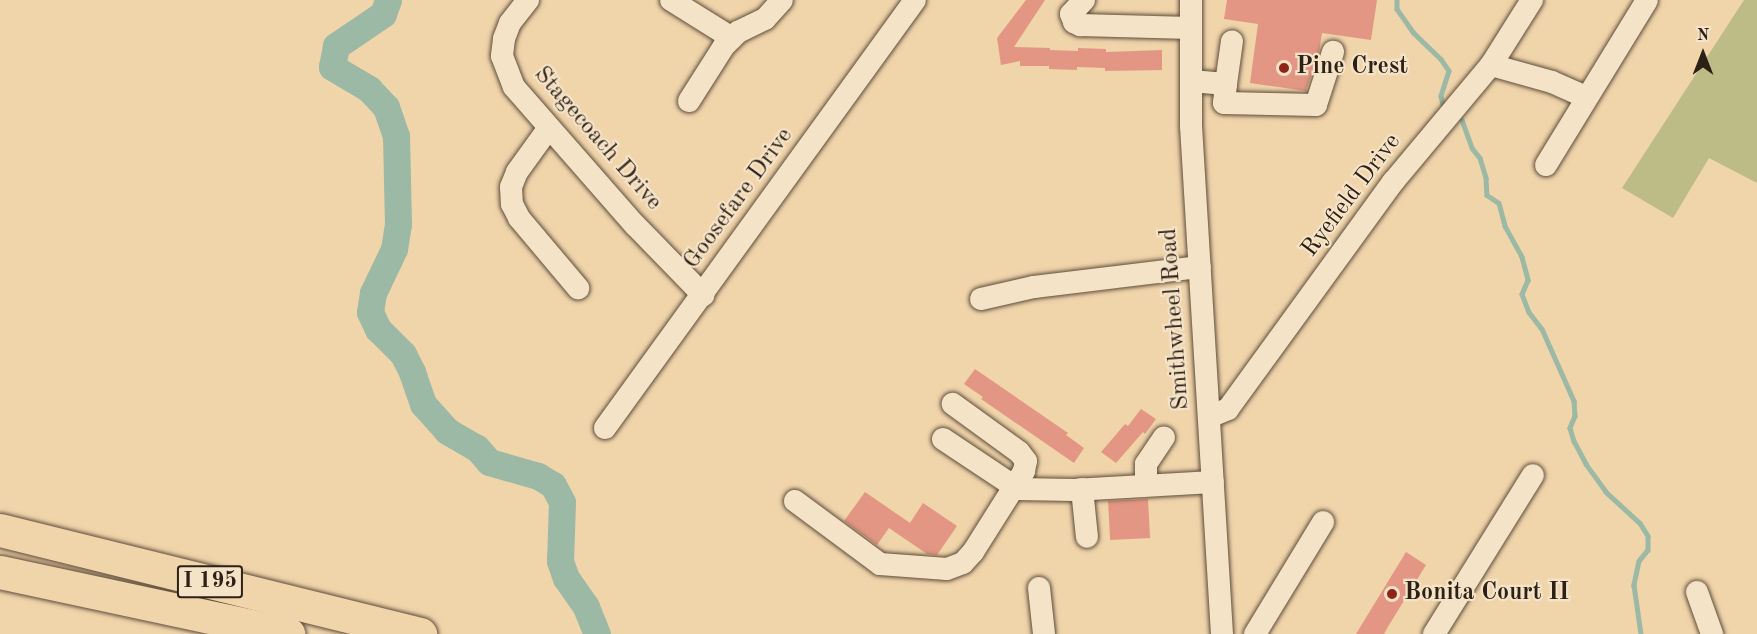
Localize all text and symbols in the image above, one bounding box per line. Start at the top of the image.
north arrow [1673,24,1733,84]
text: N [1697,28,1709,44]
place label: Pine Crest [1296,54,1408,82]
street label: Stagecoach Drive [527,61,667,217]
marker: Pine Crest [1277,61,1291,75]
street label: Goosefare Drive [678,123,800,275]
street label: Ryefield Drive [1296,129,1408,263]
street label: Smithwheel Road [1155,227,1197,411]
road number: I 195 [176,563,244,601]
place label: Bonita Court II [1404,580,1569,608]
marker: Bonita Court II [1385,587,1399,601]

